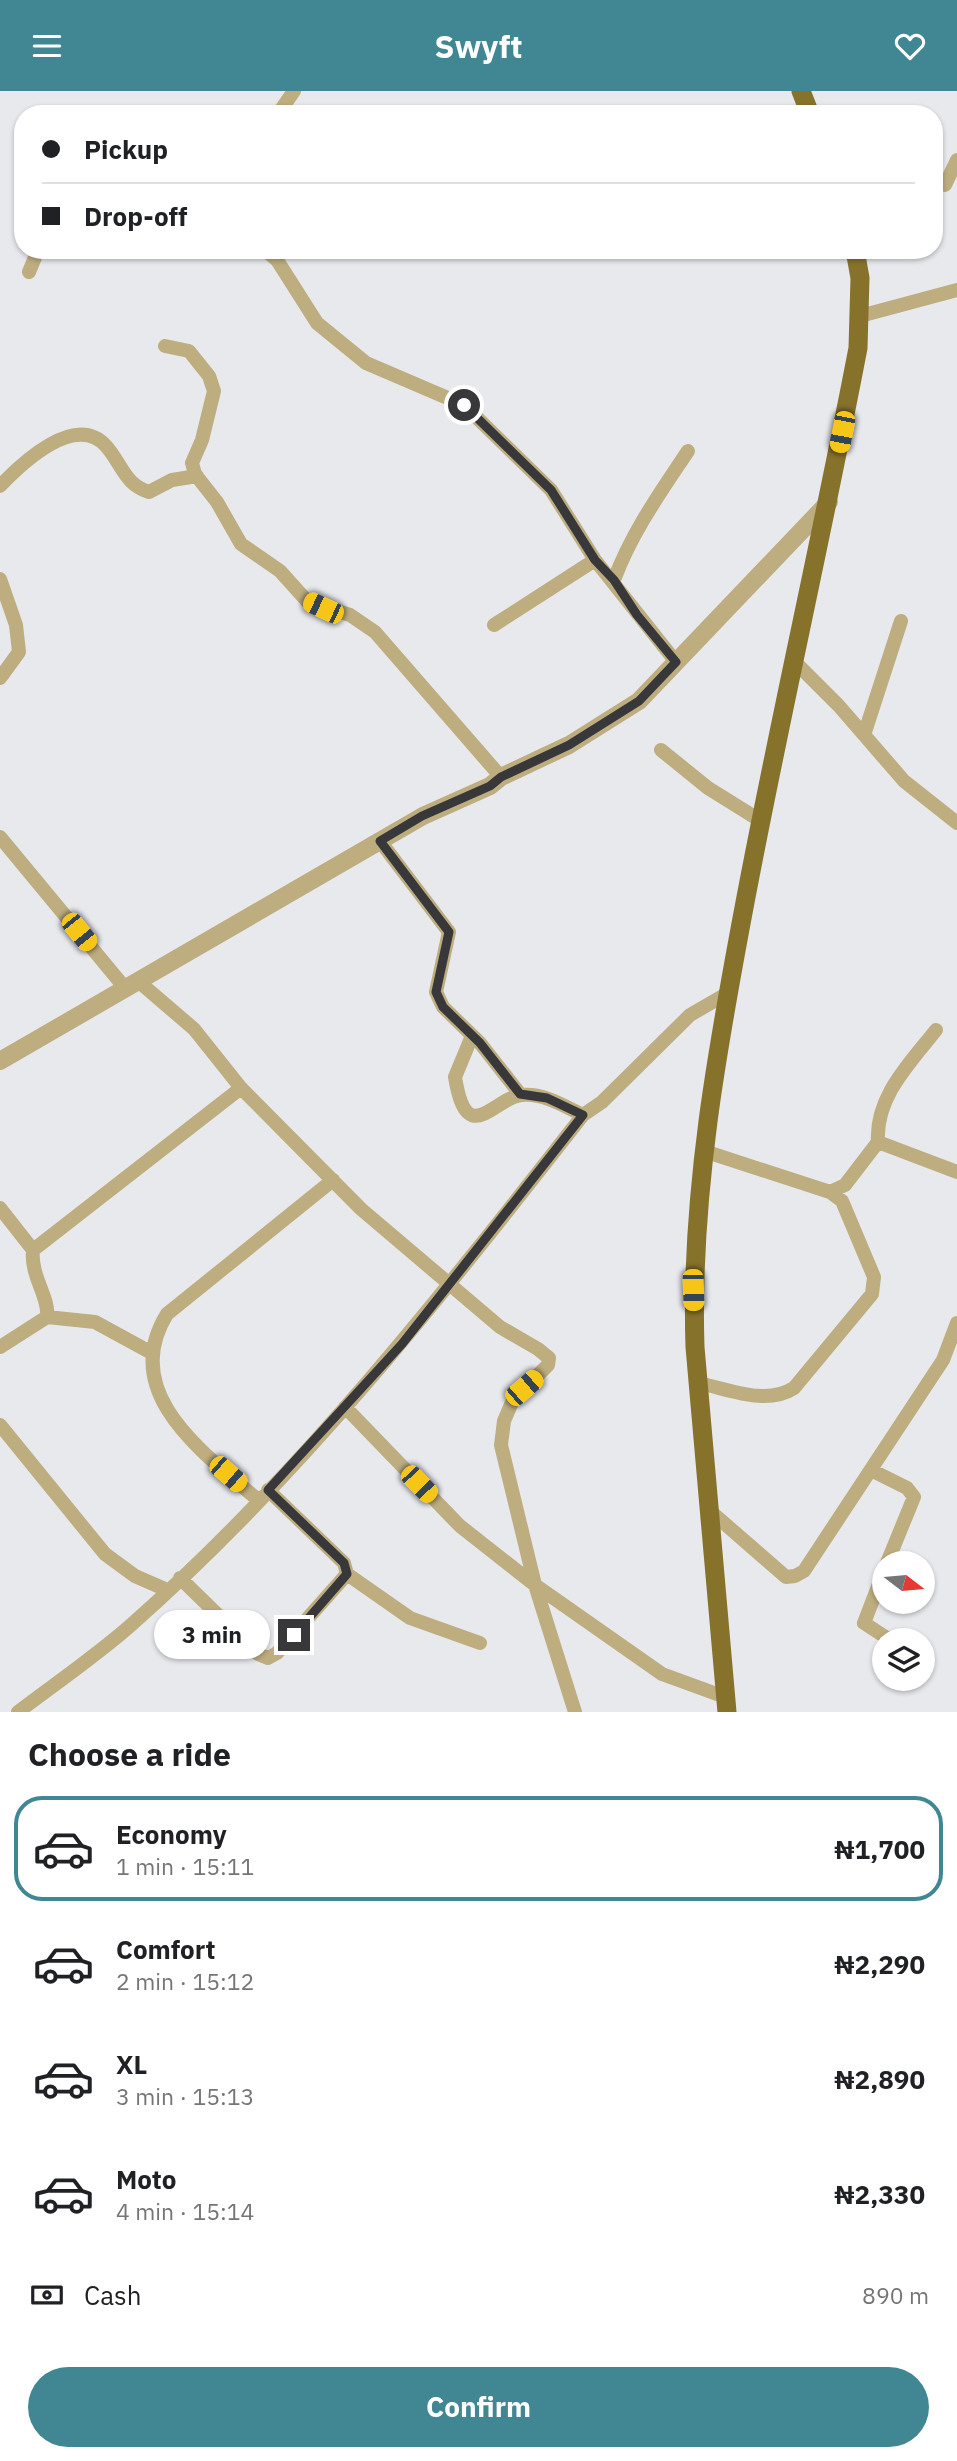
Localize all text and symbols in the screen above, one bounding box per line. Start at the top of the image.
text: Swyft [434,25,523,67]
icon: menu [28,27,66,65]
icon: heart [891,27,929,65]
text: Pickup [84,132,168,166]
text: Drop-off [84,199,187,233]
route start [448,389,480,421]
car [828,409,857,455]
car [300,590,347,626]
car [58,909,101,955]
car [682,1269,705,1311]
car [502,1366,547,1410]
car [206,1452,251,1496]
car [397,1462,442,1506]
north arrow [872,1551,934,1613]
map controls [872,1551,935,1691]
callout: 3 min [154,1611,270,1659]
text: 3 min [182,1619,242,1649]
route end [278,1619,310,1651]
button: layers [872,1628,935,1691]
text: Choose a ride [28,1733,231,1775]
icon: car [32,1817,95,1880]
text: Economy [116,1817,227,1851]
text: ₦1,700 [834,1832,925,1866]
text: 1 min · 15:11 [116,1851,254,1881]
icon: car [32,1932,95,1995]
text: Comfort [116,1932,215,1966]
text: ₦2,290 [834,1947,925,1981]
text: 2 min · 15:12 [116,1966,254,1996]
icon: car [32,2047,95,2110]
text: XL [116,2047,147,2081]
text: ₦2,890 [834,2062,925,2096]
text: 3 min · 15:13 [116,2081,254,2111]
icon: car [32,2162,95,2225]
text: Moto [116,2162,176,2196]
text: ₦2,330 [834,2177,925,2211]
text: 4 min · 15:14 [116,2196,254,2226]
icon: cash [28,2276,66,2314]
text: Cash [84,2278,141,2312]
text: 890 m [862,2280,929,2310]
button: Confirm [28,2367,929,2447]

